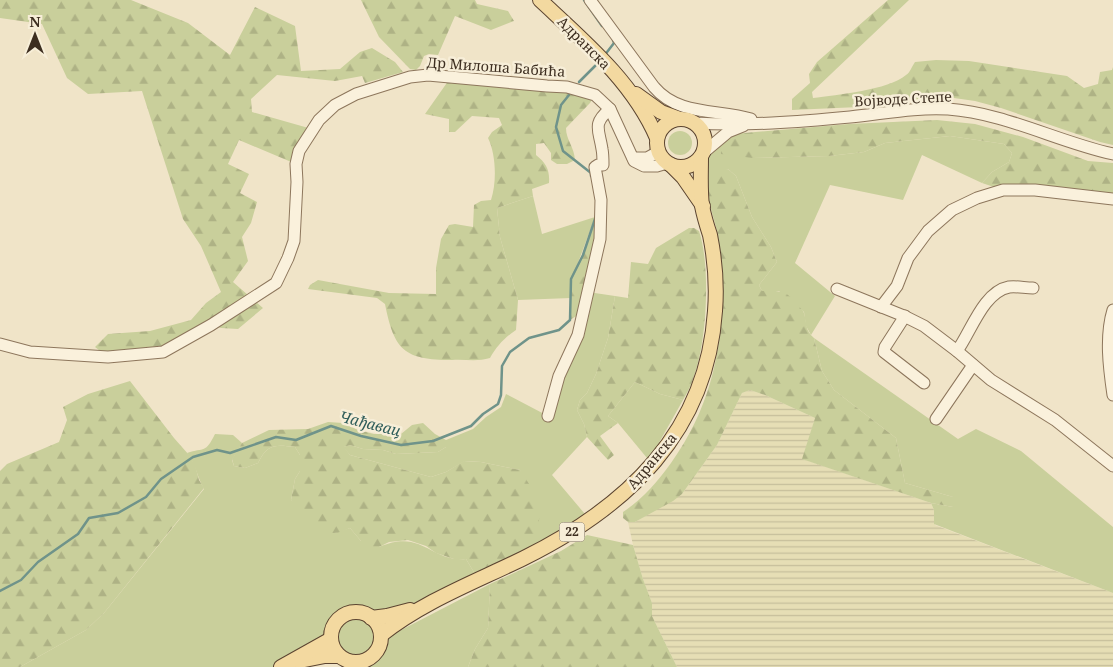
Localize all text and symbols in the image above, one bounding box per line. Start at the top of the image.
north arrow [10,10,60,60]
text: N [29,12,41,31]
street label: Адранска [554,12,615,73]
street label: Др Милоша Бабића [426,52,566,81]
street label: Војводе Степе [854,86,952,111]
water label: Чађавац [338,406,403,440]
street label: Адранска [623,429,681,493]
road number: 22 [560,522,584,542]

